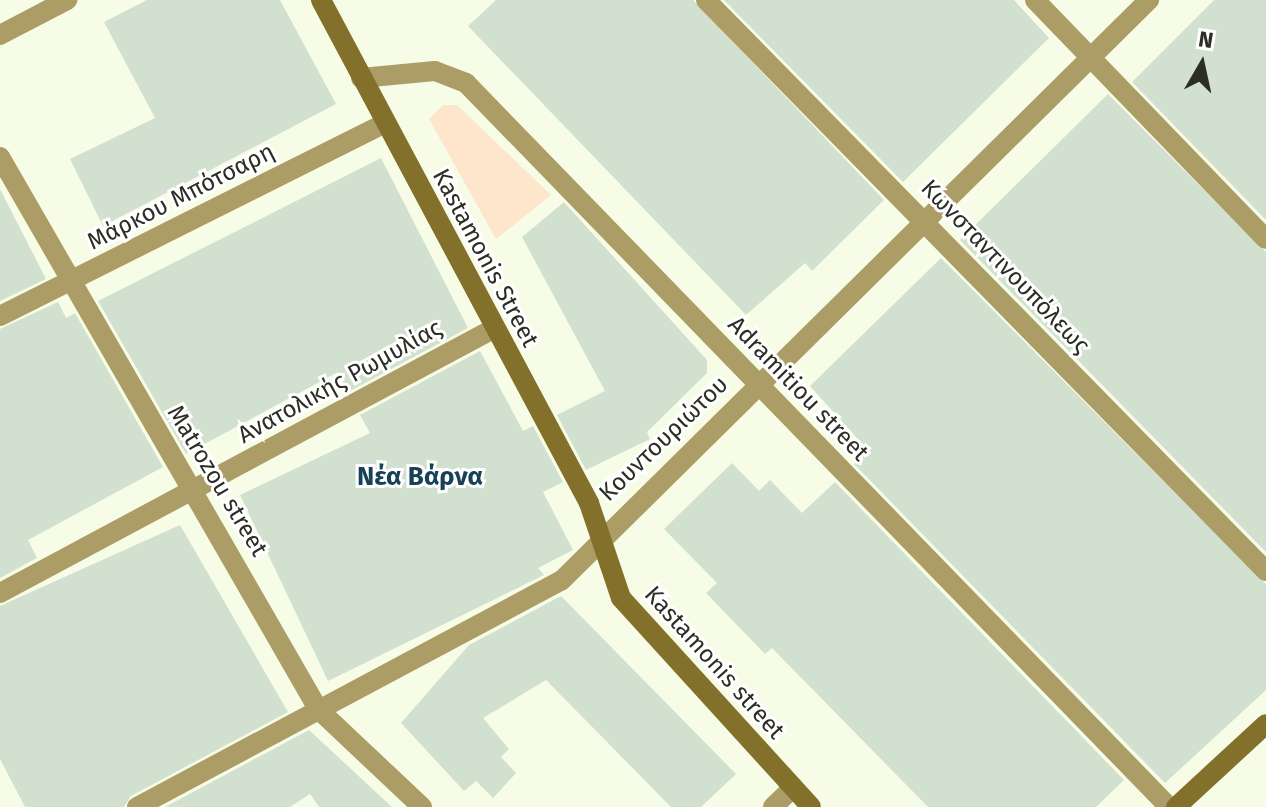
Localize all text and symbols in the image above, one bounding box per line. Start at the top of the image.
north arrow [1162,24,1242,104]
text: N [1197,25,1215,54]
street label: Μάρκου Μπότσαρη [83,137,279,257]
street label: Kastamonis Street [426,164,544,352]
street label: Κωνσταντινουπόλεως [915,174,1095,360]
street label: Adramitiou street [722,311,874,467]
street label: Ανατολικής Ρωμυλίας [233,314,447,450]
street label: Κουντουριώτου [594,370,734,508]
street label: Matrozou street [161,400,273,562]
district label: Νέα Βάρνα [357,461,483,493]
street label: Kastamonis street [638,581,790,745]

